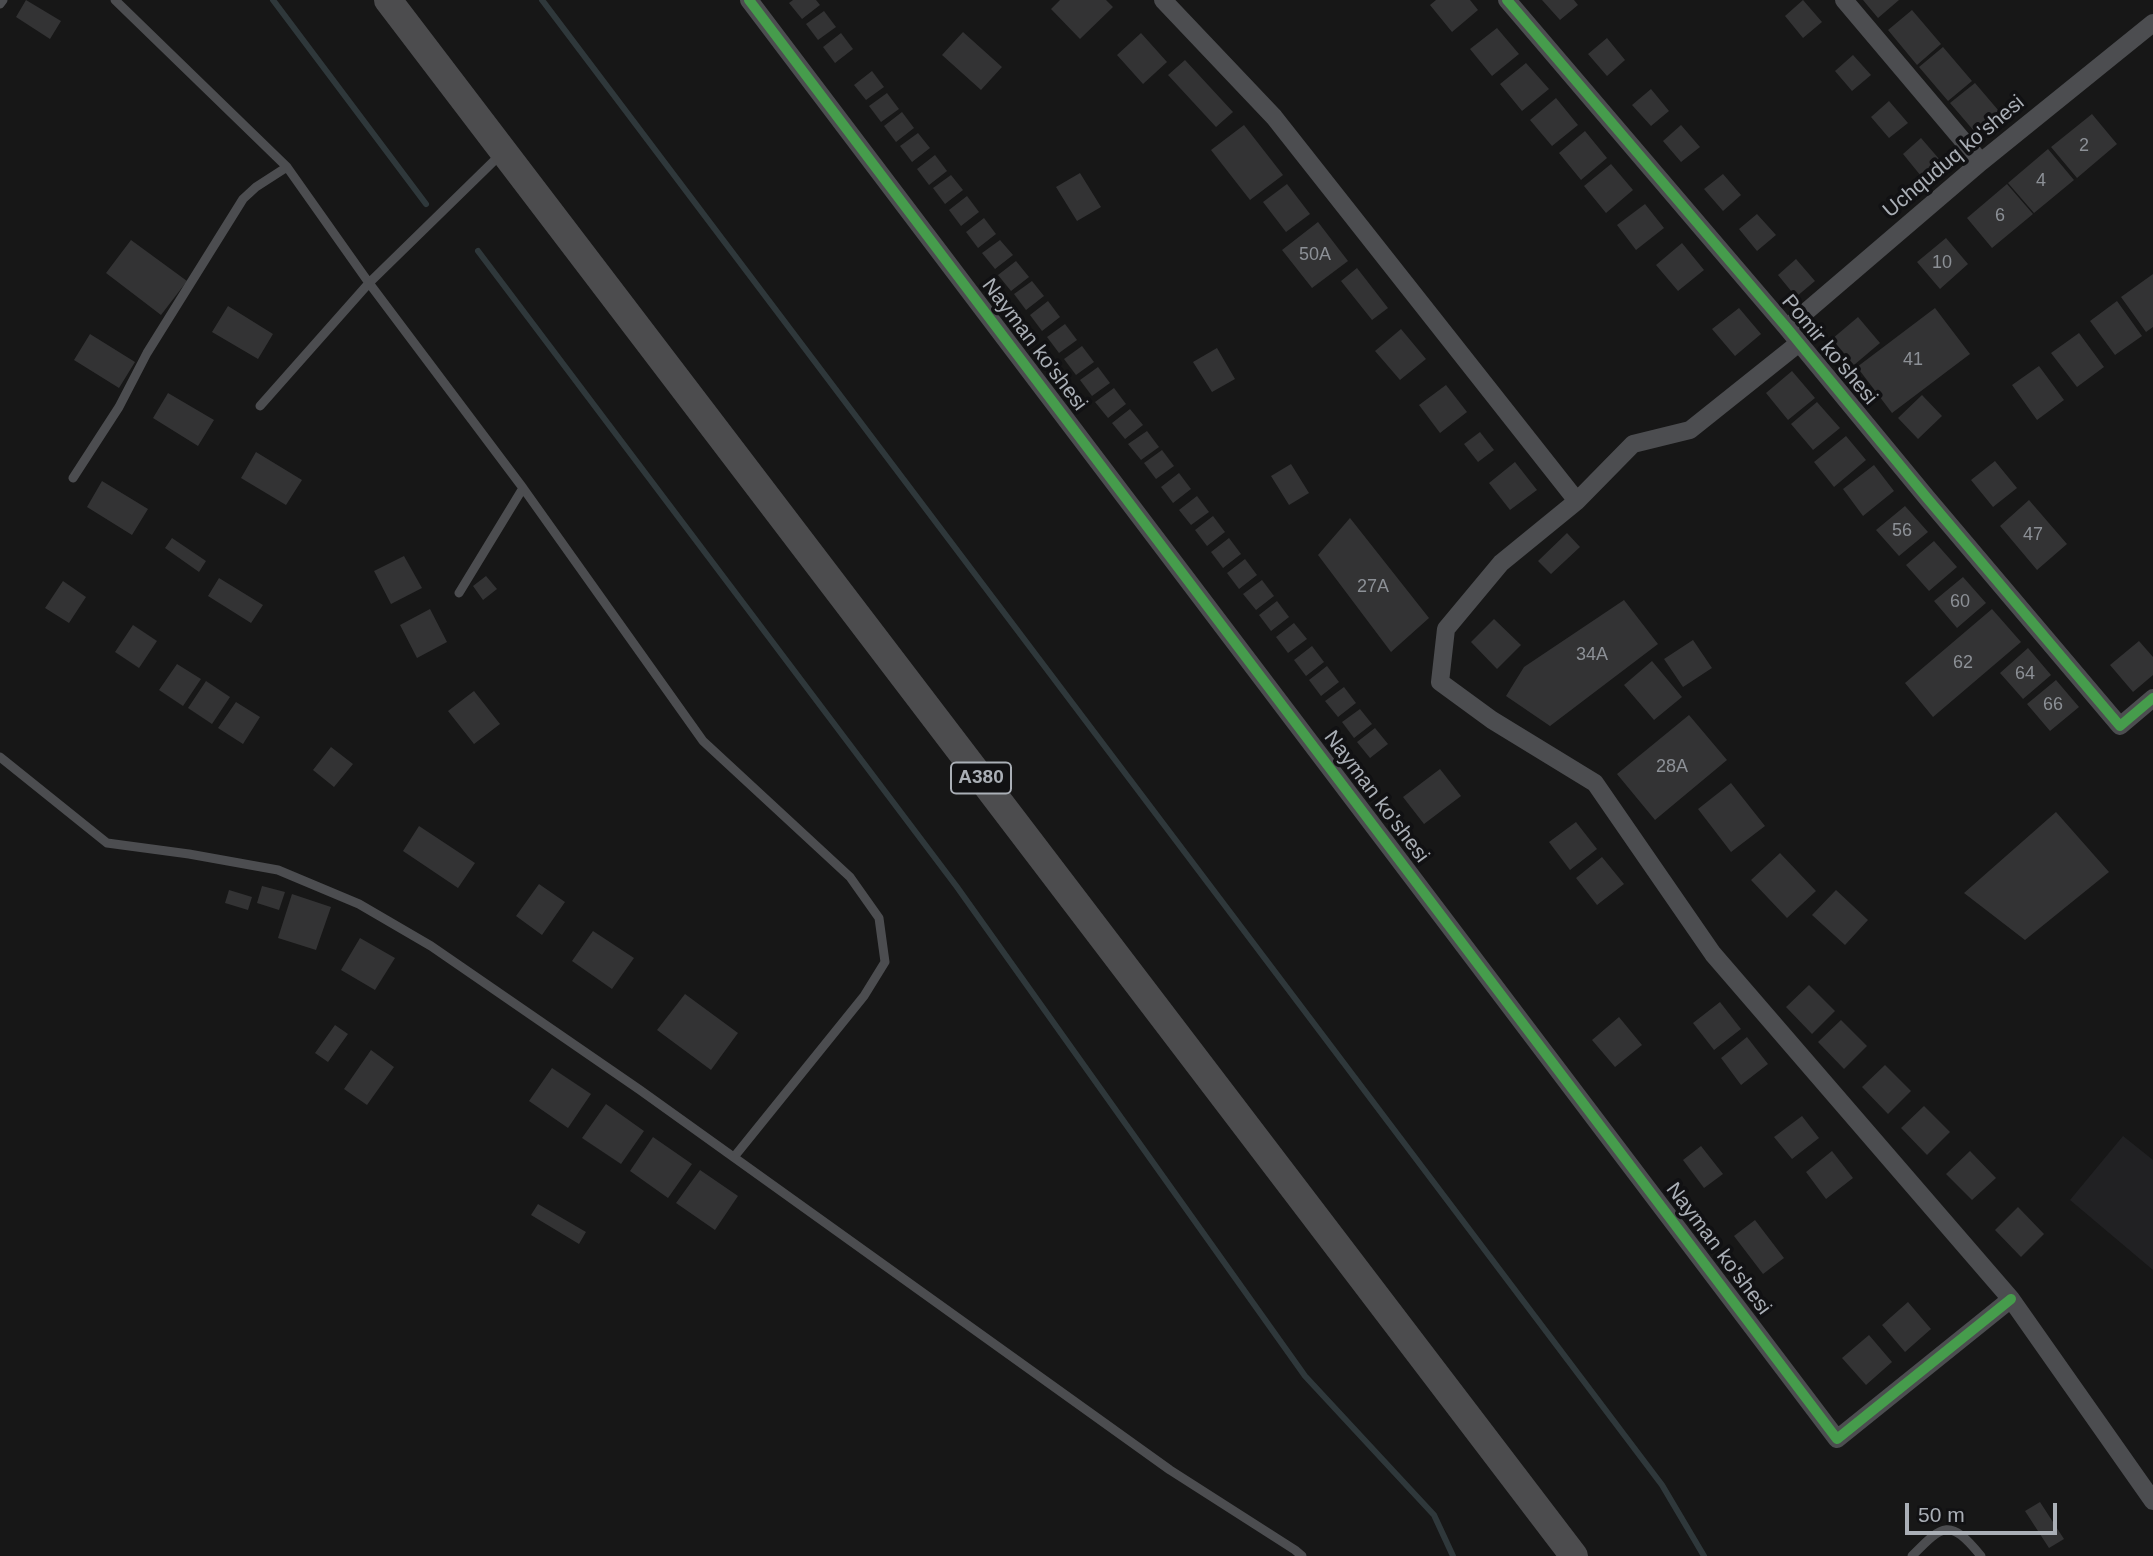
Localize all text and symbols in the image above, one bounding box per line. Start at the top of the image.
street label: Uchquduq ko'shesi [1878,91,2030,223]
house number: 2 [2079,135,2089,157]
house number: 4 [2036,170,2046,192]
house number: 6 [1995,205,2005,227]
house number: 50A [1299,244,1331,266]
house number: 10 [1932,252,1952,274]
street label: Nayman ko'shesi [976,274,1092,416]
street label: Pomir ko'shesi [1776,290,1882,410]
house number: 41 [1903,349,1923,371]
house number: 56 [1892,520,1912,542]
house number: 47 [2023,524,2043,546]
house number: 27A [1357,576,1389,598]
house number: 60 [1950,591,1970,613]
house number: 34A [1576,644,1608,666]
house number: 62 [1953,652,1973,674]
house number: 64 [2015,663,2035,685]
house number: 66 [2043,694,2063,716]
street label: Nayman ko'shesi [1318,726,1434,868]
house number: 28A [1656,756,1688,778]
road number: A380 [951,762,1011,793]
street label: Nayman ko'shesi [1660,1178,1776,1320]
scale bar [1908,1490,2060,1534]
text: 50 m [1918,1503,1965,1526]

